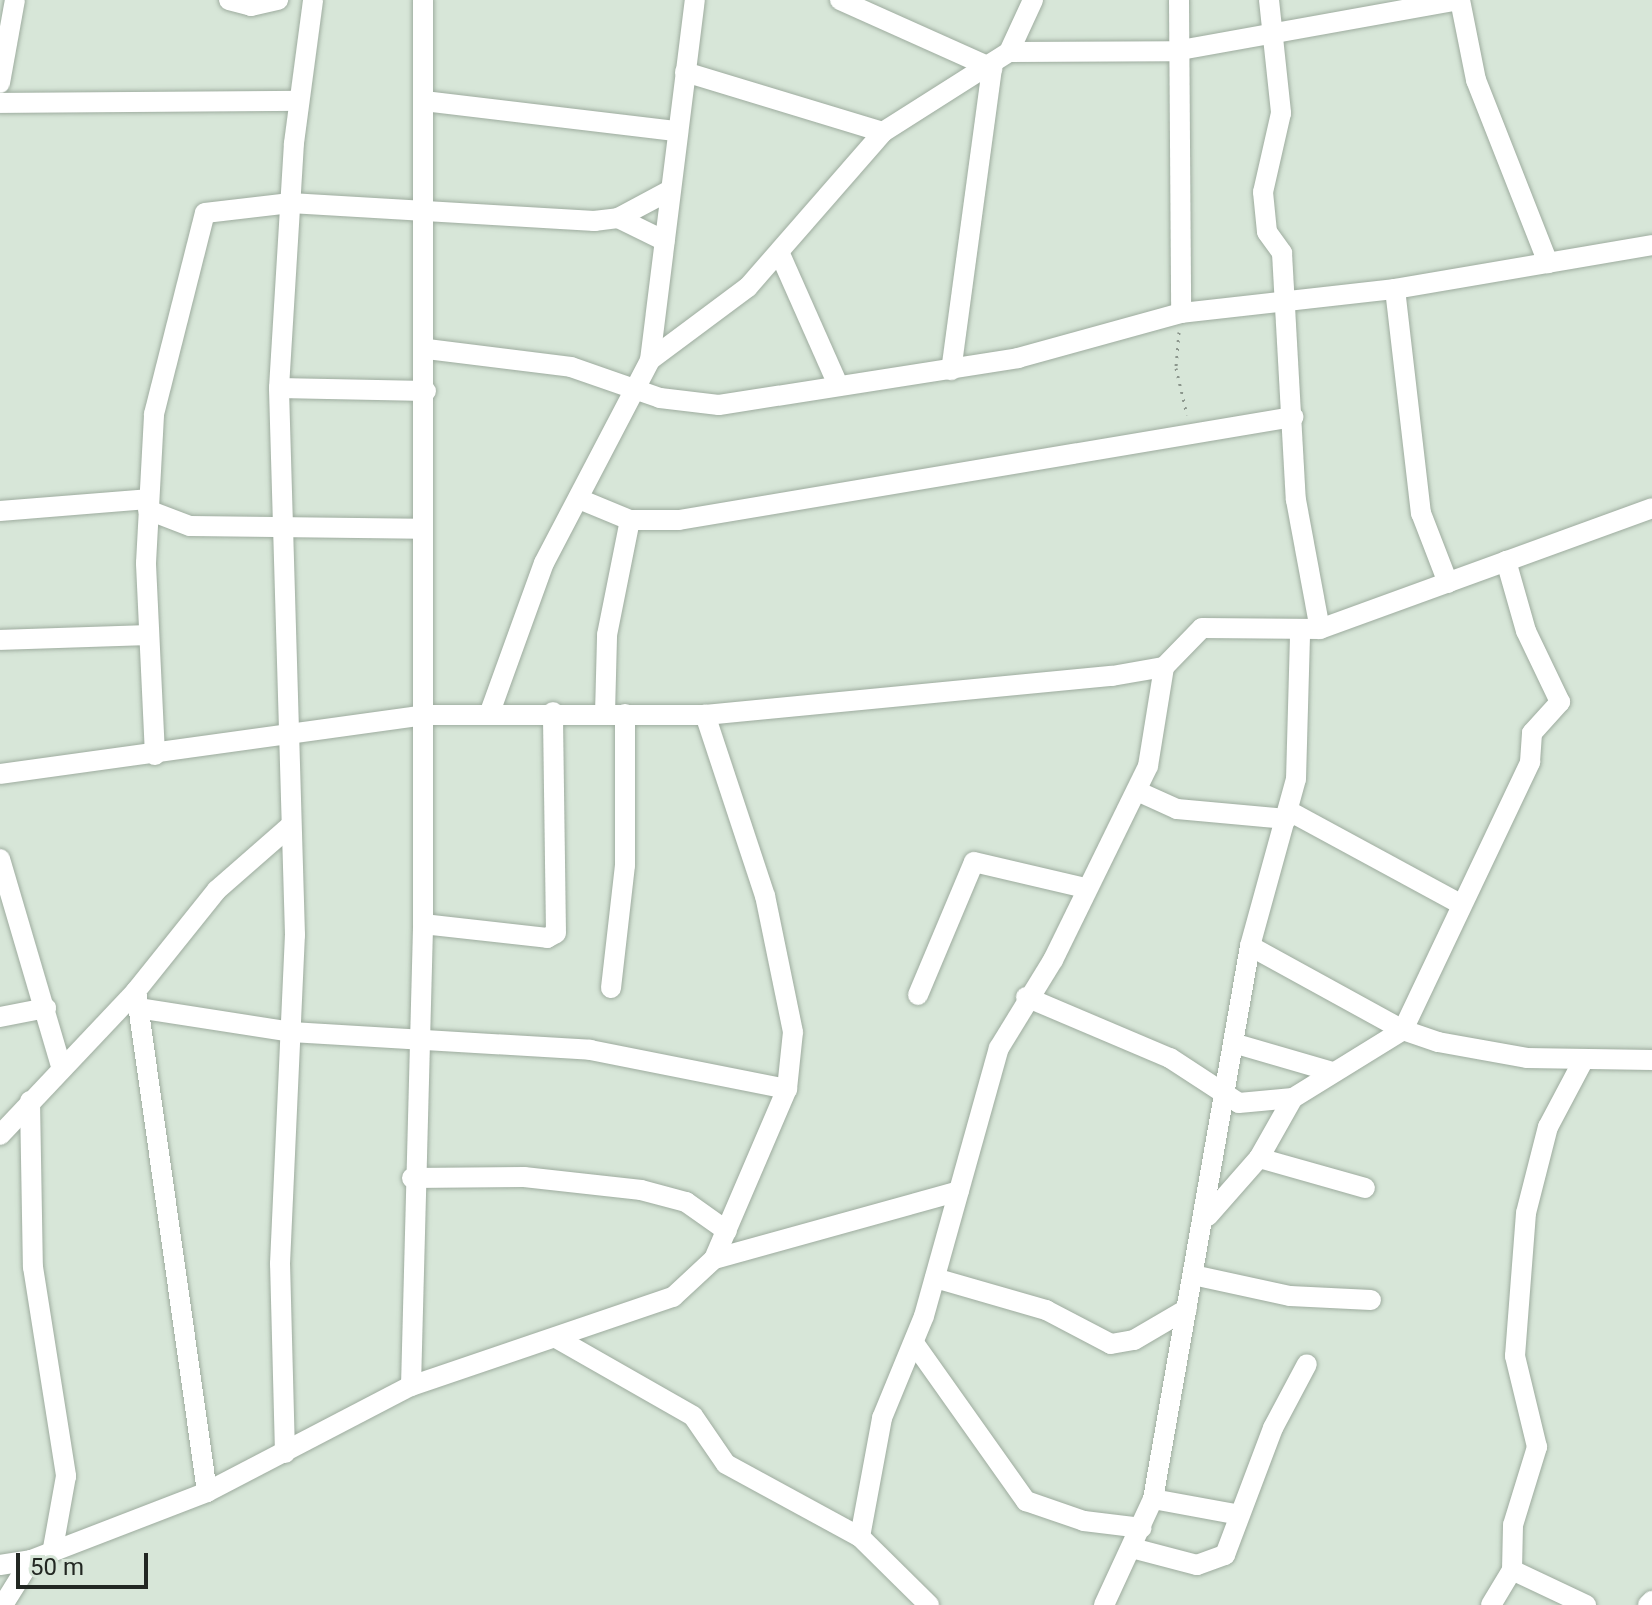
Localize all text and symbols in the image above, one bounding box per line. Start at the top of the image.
scale bar [20,1537,152,1587]
text: 50 m [30,1553,84,1581]

